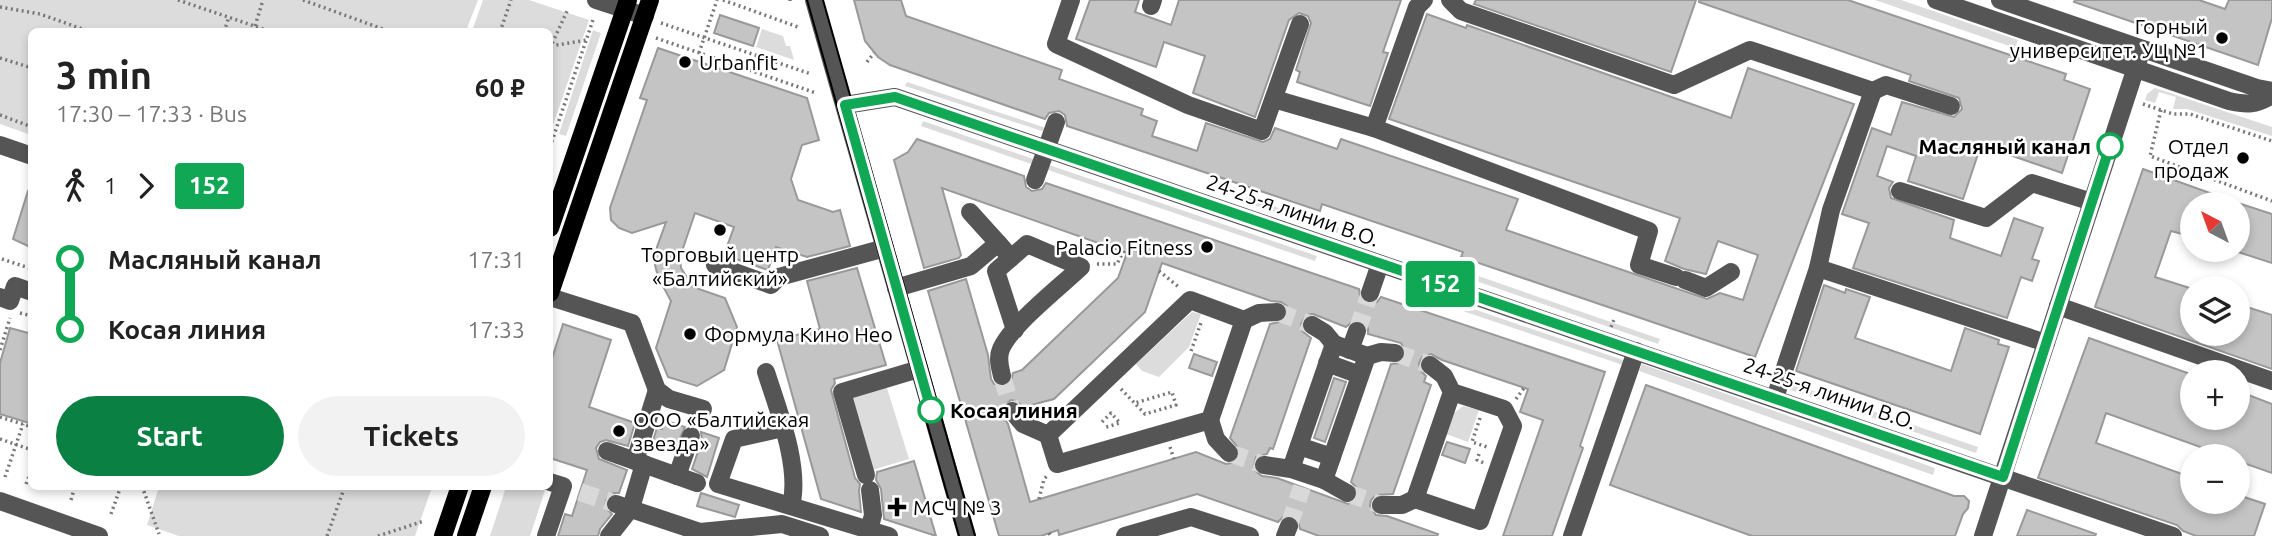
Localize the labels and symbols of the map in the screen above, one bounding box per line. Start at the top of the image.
place label: Горный университет. УЦ №1 [2010,14,2208,62]
marker: Горный университет. УЦ №1 [2214,30,2230,46]
place label: Urbanfit [699,50,778,74]
marker: Urbanfit [677,54,693,70]
marker: Масляный канал [2097,133,2123,159]
place label: Масляный канал [1918,134,2091,158]
place label: Отдел продаж [2154,134,2229,182]
marker: Отдел продаж [2235,150,2251,166]
street label: 24-25-я линии В.О. [1204,169,1382,251]
north arrow [2180,192,2250,262]
marker: Торговый центр «Балтийский» [712,222,728,238]
place label: Palacio Fitness [1055,235,1193,259]
marker: Palacio Fitness [1199,239,1215,255]
place label: Торговый центр «Балтийский» [641,242,799,290]
line badge: 152 [1400,261,1480,307]
place label: Формула Кино Нео [704,322,893,346]
marker: Формула Кино Нео [682,326,698,342]
street label: 24-25-я линии В.О. [1741,352,1919,434]
marker: Косая линия [918,397,944,423]
place label: Косая линия [950,398,1078,422]
place label: ООО «Балтийская звезда» [633,407,809,455]
marker: ООО «Балтийская звезда» [611,423,627,439]
place label: МСЧ № 3 [913,495,1002,519]
marker: МСЧ № 3 [887,497,907,517]

